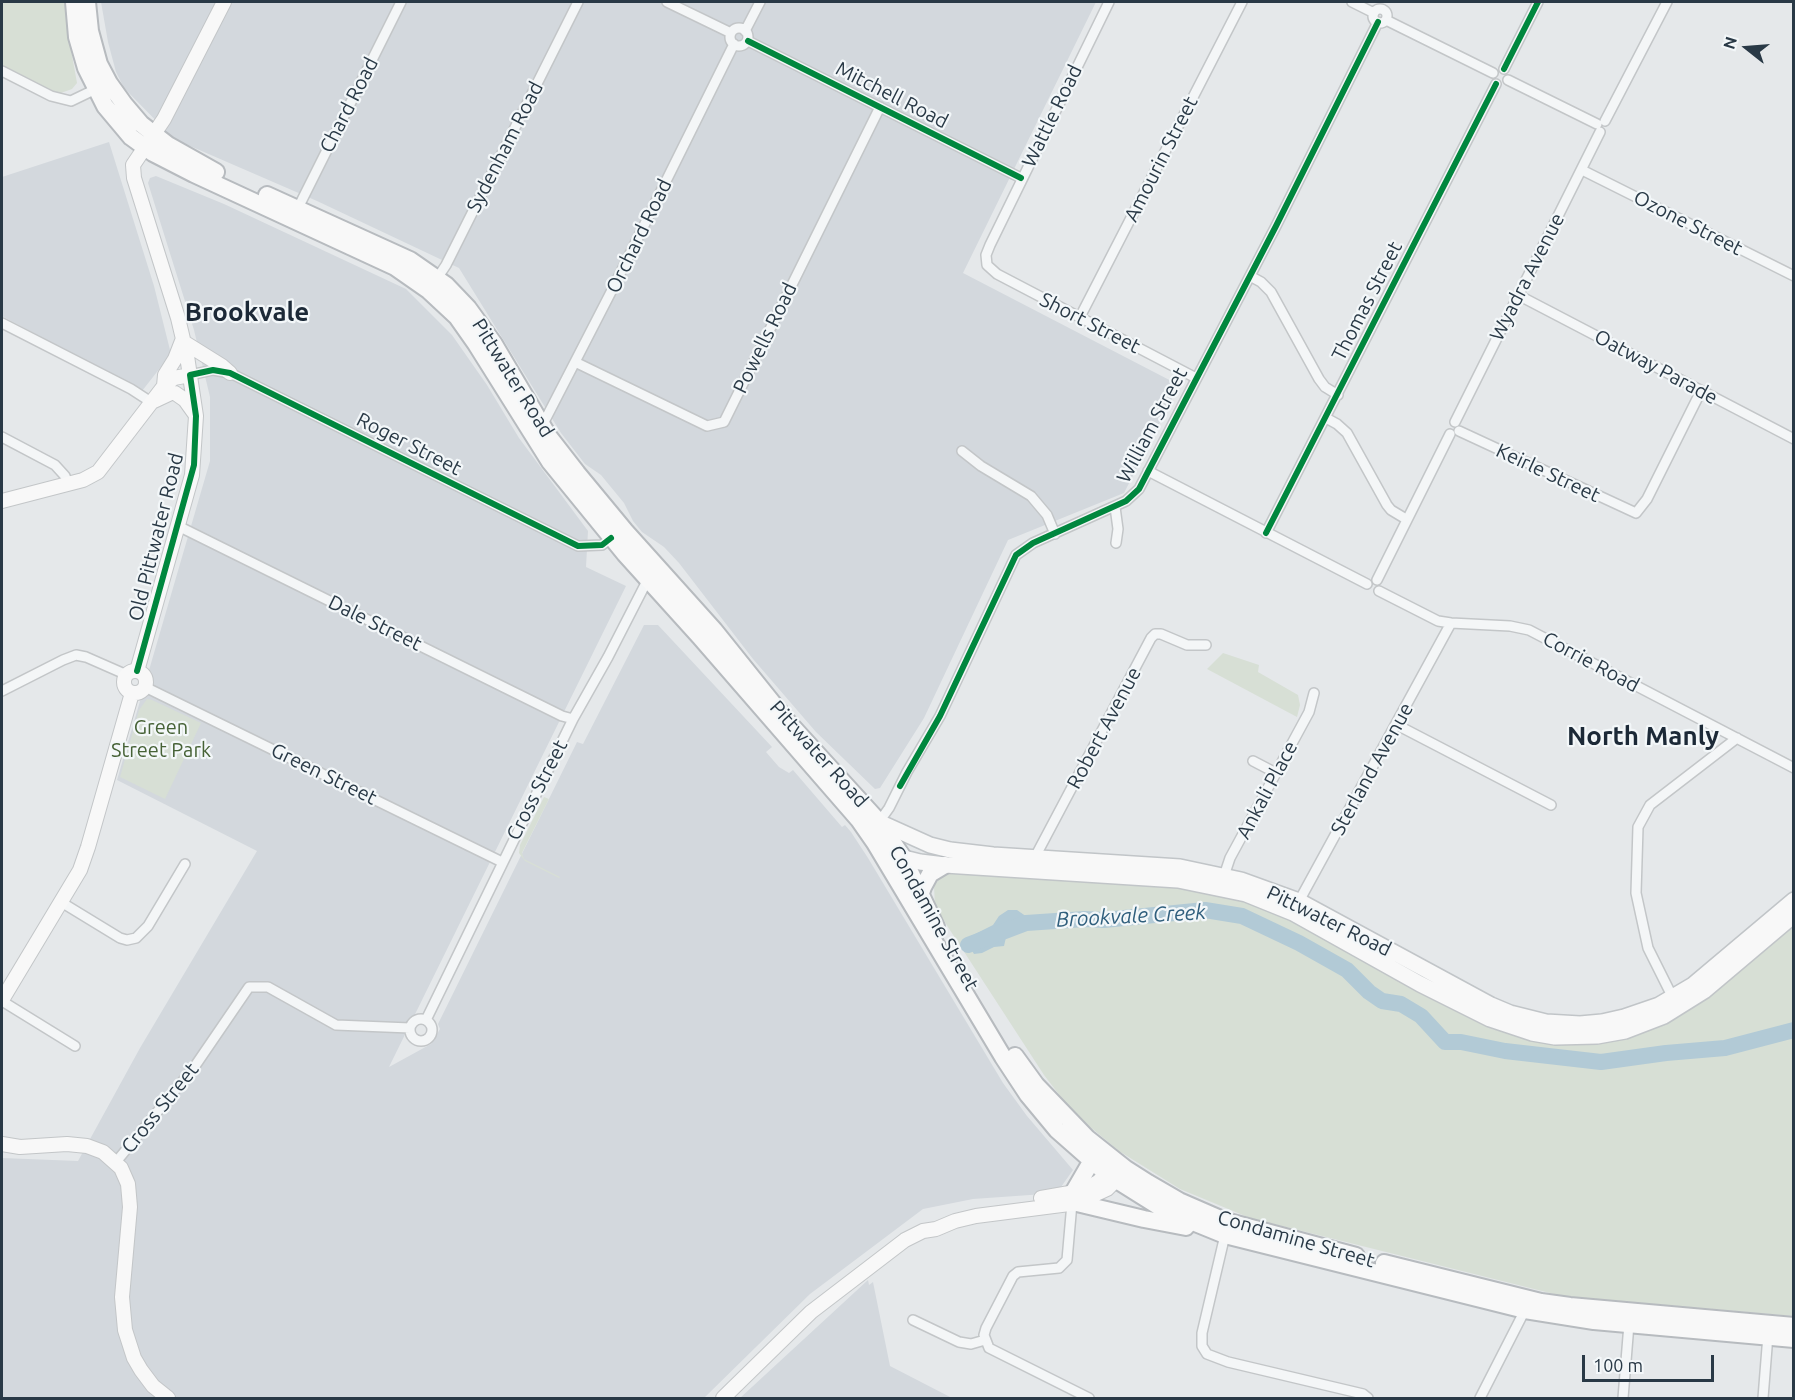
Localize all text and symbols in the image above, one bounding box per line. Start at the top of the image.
north arrow [1717,18,1777,78]
text: N [1719,34,1740,51]
street label: Chard Road [315,53,383,157]
street label: Mitchell Road [832,56,952,134]
street label: Wattle Road [1017,61,1087,171]
street label: Sydenham Road [462,78,548,216]
street label: Amourin Street [1119,92,1203,226]
street label: Orchard Road [601,175,677,297]
street label: Ozone Street [1629,185,1747,261]
street label: Wyadra Avenue [1485,209,1569,345]
street label: Thomas Street [1327,237,1407,365]
street label: Powells Road [728,279,802,397]
street label: Short Street [1036,287,1144,359]
district label: Brookvale [185,296,309,328]
street label: Pittwater Road [467,314,559,442]
street label: Oatway Parade [1590,324,1722,410]
street label: William Street [1112,363,1192,487]
street label: Roger Street [352,407,466,481]
street label: Keirle Street [1492,438,1604,508]
street label: Old Pittwater Road [123,450,189,624]
street label: Dale Street [324,590,426,656]
street label: Corrie Road [1539,627,1643,697]
street label: Robert Avenue [1062,663,1146,793]
street label: Pittwater Road [765,696,873,812]
street label: Sterland Avenue [1326,699,1418,839]
park label: Green Street Park [111,715,211,762]
district label: North Manly [1567,720,1719,752]
street label: Cross Street [501,736,573,844]
street label: Ankali Place [1231,737,1303,843]
street label: Green Street [267,738,381,810]
street label: Condamine Street [884,841,984,995]
street label: Pittwater Road [1263,881,1395,961]
water label: Brookvale Creek [1055,899,1207,933]
street label: Cross Street [116,1058,204,1158]
street label: Condamine Street [1215,1205,1377,1273]
scale bar [1585,1343,1717,1381]
text: 100 m [1593,1355,1643,1375]

